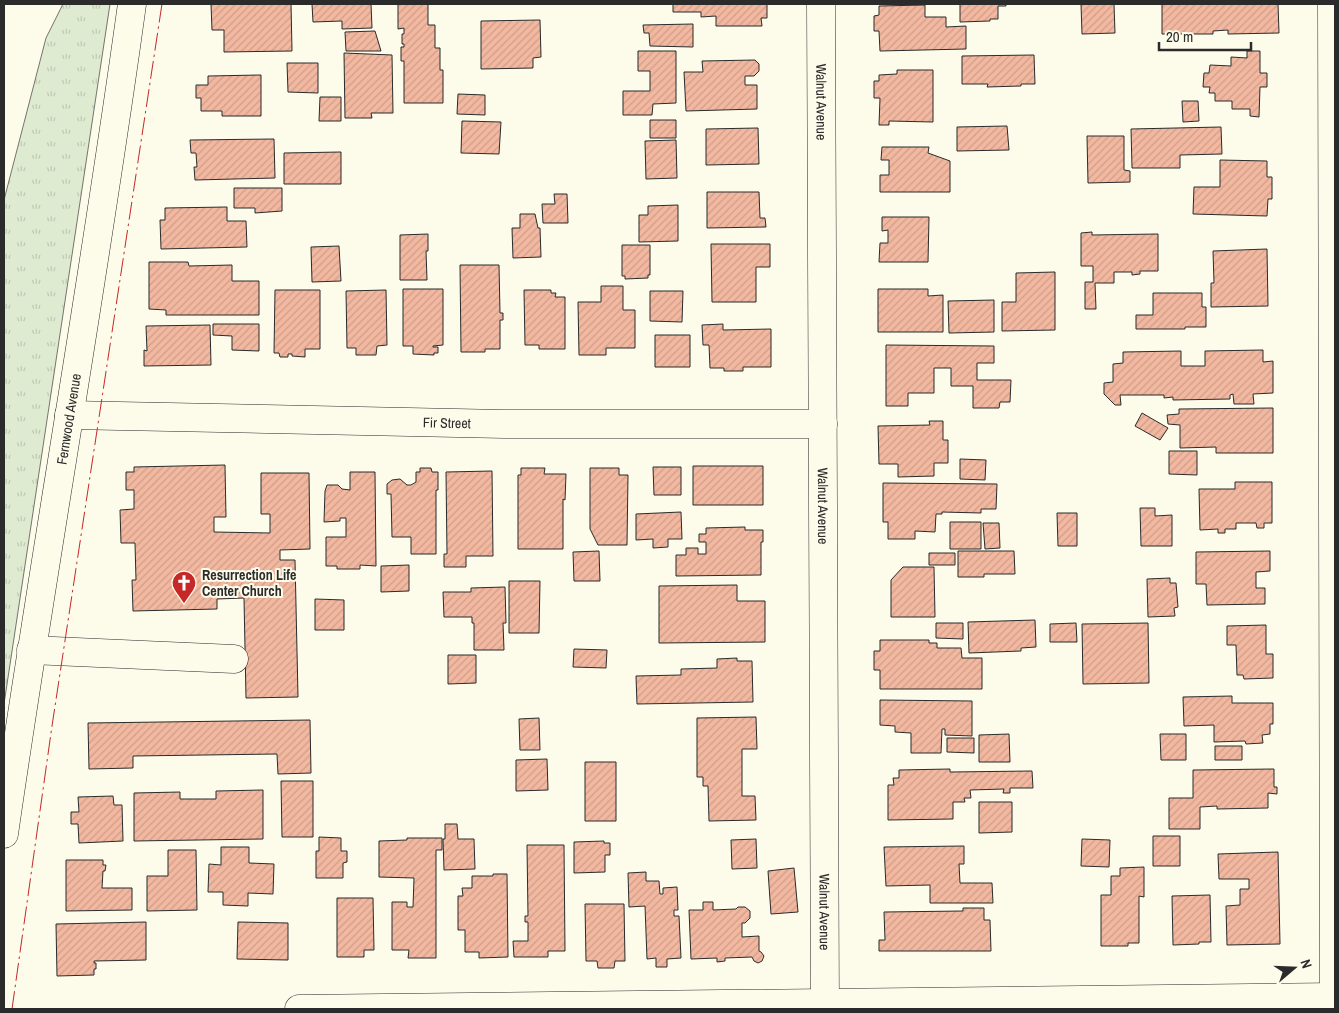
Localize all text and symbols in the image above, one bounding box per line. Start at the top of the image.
scale bar [1159,20,1252,52]
text: 20 m [1166,26,1193,47]
street label: Walnut Avenue [812,64,831,140]
street label: Fernwood Avenue [53,372,85,466]
street label: Fir Street [423,413,471,432]
street label: Walnut Avenue [814,468,832,544]
place label: Resurrection Life Center Church [202,566,296,600]
church icon: Resurrection Life Center Church [171,570,197,604]
street label: Walnut Avenue [815,874,834,950]
north arrow [1269,943,1319,993]
text: N [1296,957,1316,971]

